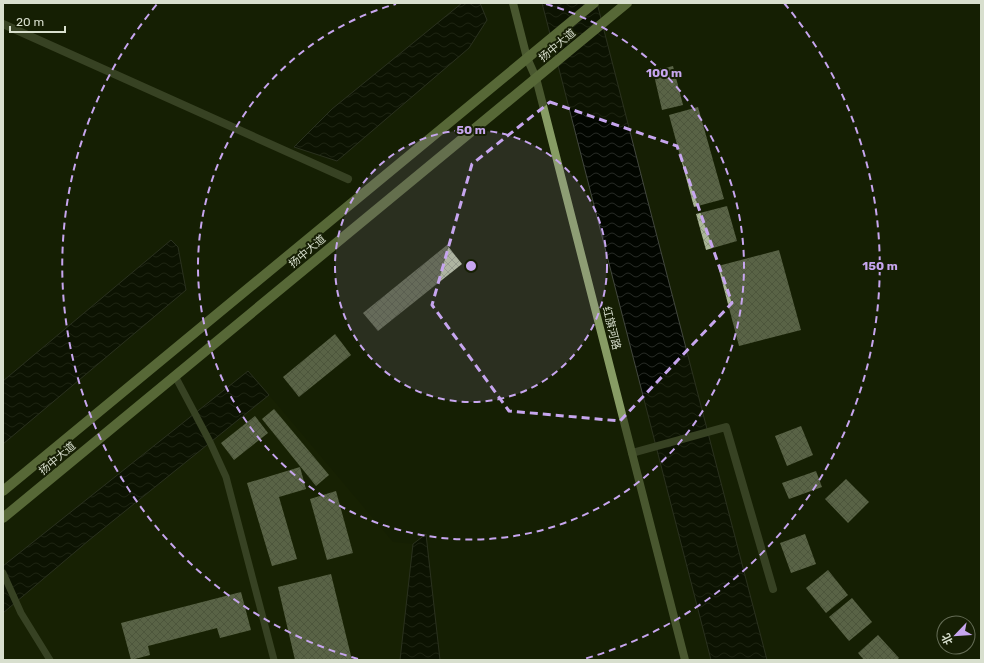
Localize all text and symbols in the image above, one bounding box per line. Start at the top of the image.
scale bar [10,8,65,34]
text: 20 m [16,15,44,29]
street label: 扬中大道 [536,26,578,65]
text: 100 m [646,66,682,80]
text: 50 m [456,123,486,137]
street label: 扬中大道 [286,232,328,271]
centre of rings [464,259,478,273]
text: 150 m [862,259,898,273]
street label: 红旗河路 [600,305,623,351]
street label: 扬中大道 [36,439,78,478]
north arrow [936,615,976,655]
text: 北 [939,631,956,647]

